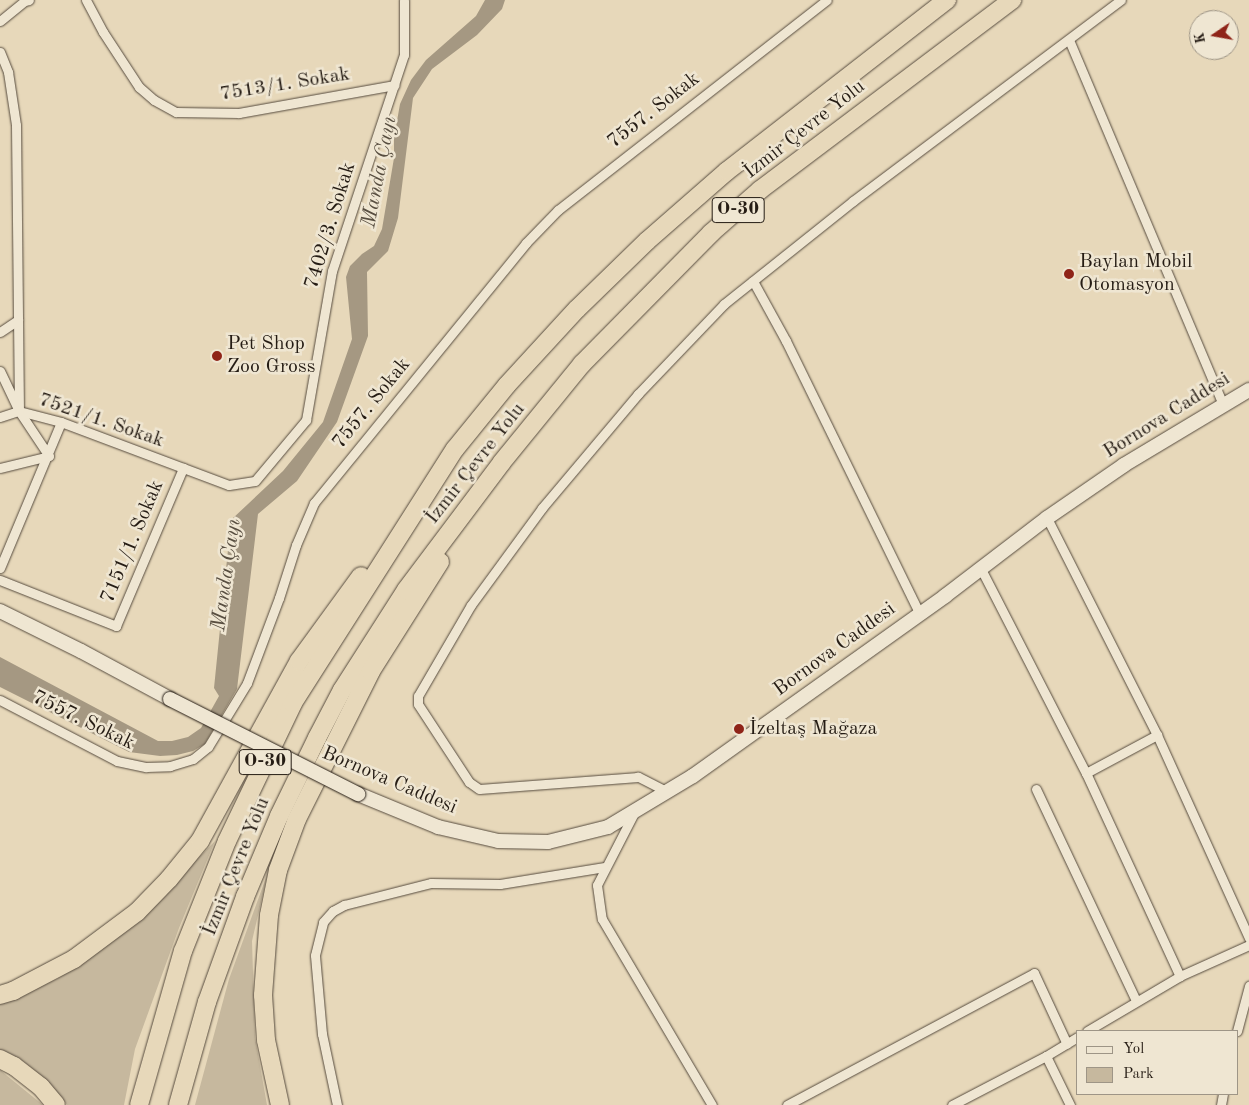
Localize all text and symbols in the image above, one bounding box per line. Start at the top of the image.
north arrow [1189,10,1239,60]
text: K [1192,31,1208,45]
street label: 7513/1. Sokak [218,63,352,107]
street label: 7557. Sokak [603,67,705,155]
street label: İzmir Çevre Yolu [740,75,870,185]
water label: Manda Çayı [357,114,403,230]
street label: 7402/3. Sokak [300,160,362,292]
road number: O-30 [710,194,766,226]
place label: Baylan Mobil Otomasyon [1079,250,1192,297]
marker: Baylan Mobil Otomasyon [1063,268,1075,280]
place label: Pet Shop Zoo Gross [227,332,315,379]
marker: Pet Shop Zoo Gross [211,350,223,362]
street label: 7557. Sokak [328,353,416,455]
street label: Bornova Caddesi [1099,367,1235,465]
street label: 7521/1. Sokak [35,388,167,454]
street label: İzmir Çevre Yolu [421,399,531,529]
street label: 7151/1. Sokak [96,477,170,607]
water label: Manda Çayı [207,517,247,633]
street label: Bornova Caddesi [769,598,901,702]
street label: 7557. Sokak [28,686,138,756]
place label: İzeltaş Mağaza [749,717,877,741]
marker: İzeltaş Mağaza [733,723,745,735]
street label: Bornova Caddesi [318,742,460,820]
road number: O-30 [238,746,292,779]
street label: İzmir Çevre Yolu [198,794,276,940]
legend [1076,1030,1239,1095]
text: Yol [1123,1042,1144,1057]
text: Park [1123,1067,1154,1082]

